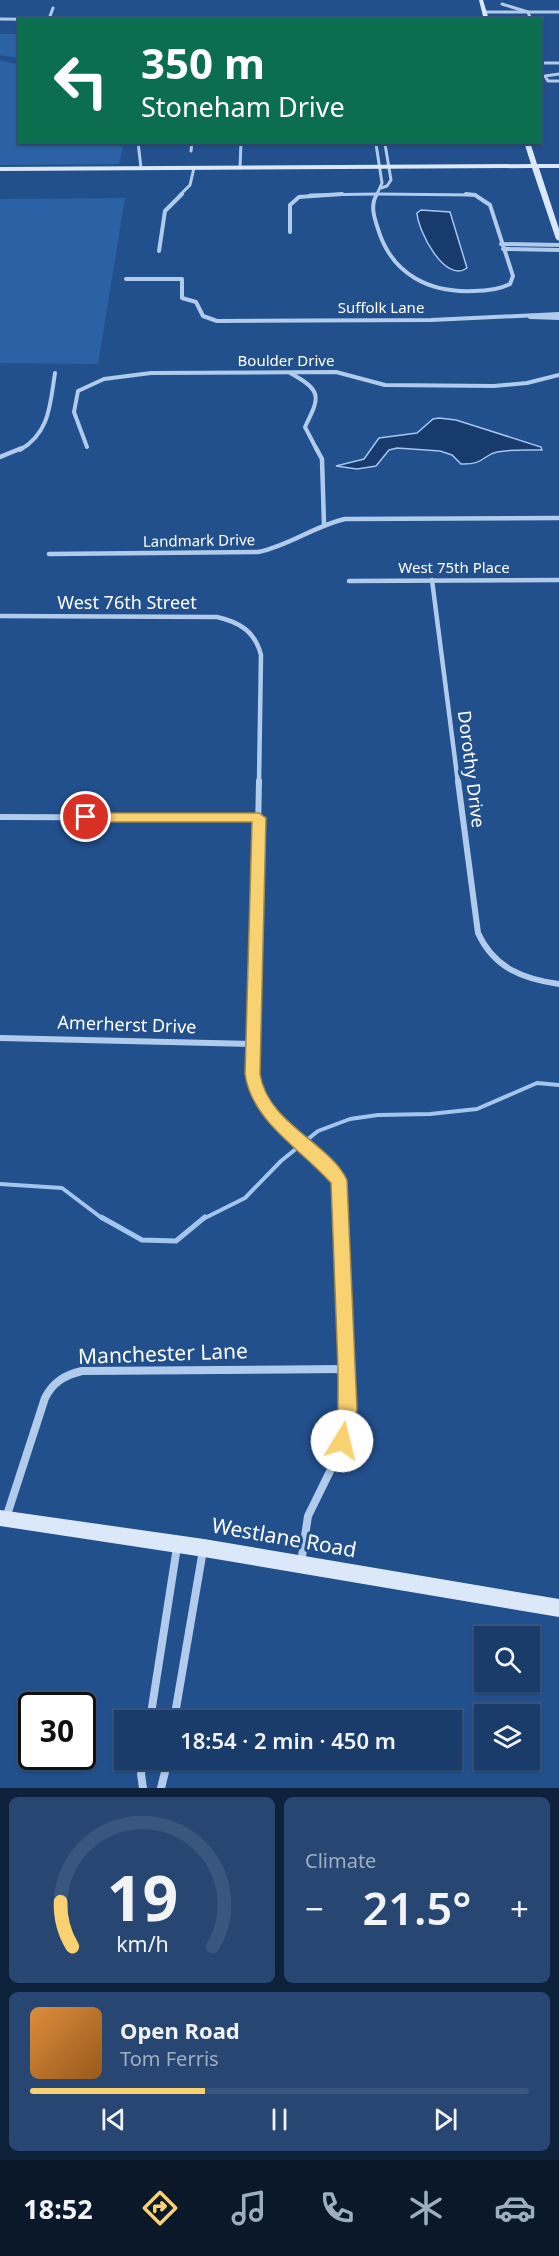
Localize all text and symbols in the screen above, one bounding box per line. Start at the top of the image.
text: 350 m [141,34,265,91]
icon: left [42,42,120,120]
text: Stoneham Drive [141,88,345,125]
street label: Suffolk Lane [338,297,424,317]
street label: Boulder Drive [238,350,334,370]
street label: Landmark Drive [143,529,255,551]
street label: West 75th Place [398,557,510,577]
street label: West 76th Street [57,590,197,614]
street label: Dorothy Drive [453,709,491,829]
pin [60,791,111,842]
icon: arrive [69,800,102,833]
street label: Amerherst Drive [57,1010,197,1038]
street label: Manchester Lane [78,1336,248,1370]
position arrow [310,1409,374,1473]
street label: Westlane Road [210,1511,359,1564]
map controls [474,1626,540,1770]
button: search [474,1626,540,1692]
speed limit sign: 30 [18,1692,96,1770]
button: layers [474,1704,540,1770]
text: 18:54 · 2 min · 450 m [180,1725,396,1755]
text: Climate [305,1847,376,1874]
text: 19 [106,1854,178,1939]
text: 21.5° [363,1877,471,1938]
text: − [305,1886,324,1931]
text: + [510,1886,529,1931]
text: km/h [116,1929,168,1958]
text: Open Road [120,2015,240,2045]
text: Tom Ferris [120,2045,219,2072]
icon: previous [97,2103,130,2136]
icon: pause [263,2103,296,2136]
icon: next [429,2103,462,2136]
icon: directions [139,2187,181,2229]
icon: music [228,2187,270,2229]
icon: phone [316,2187,358,2229]
icon: climate [405,2187,447,2229]
icon: car [494,2187,536,2229]
text: 18:52 [23,2190,93,2227]

